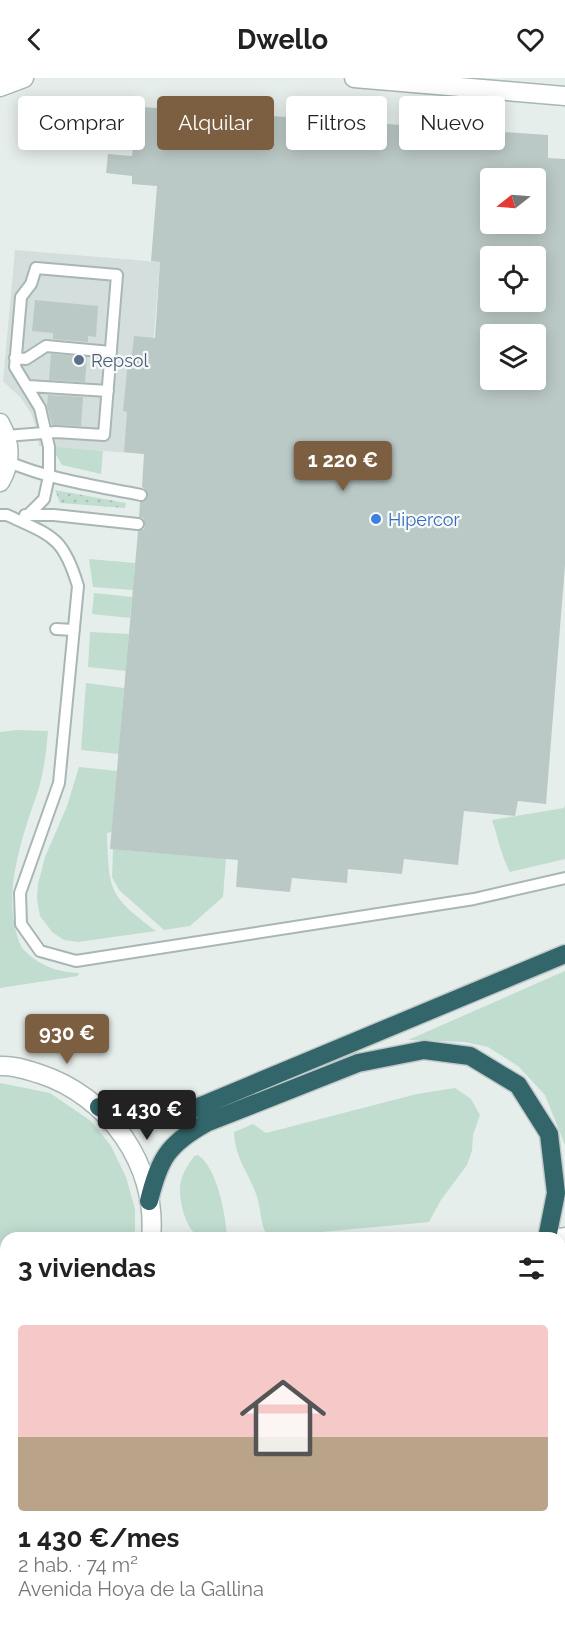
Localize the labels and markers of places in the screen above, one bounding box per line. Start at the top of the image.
place label: Repsol [91,350,149,371]
marker: Repsol [72,353,86,367]
pin: 1 220 € [288,441,398,492]
place label: Hipercor [388,509,460,530]
marker: Hipercor [369,512,383,526]
pin: 930 € [25,1014,109,1065]
pin: 1 430 € [92,1090,202,1141]

